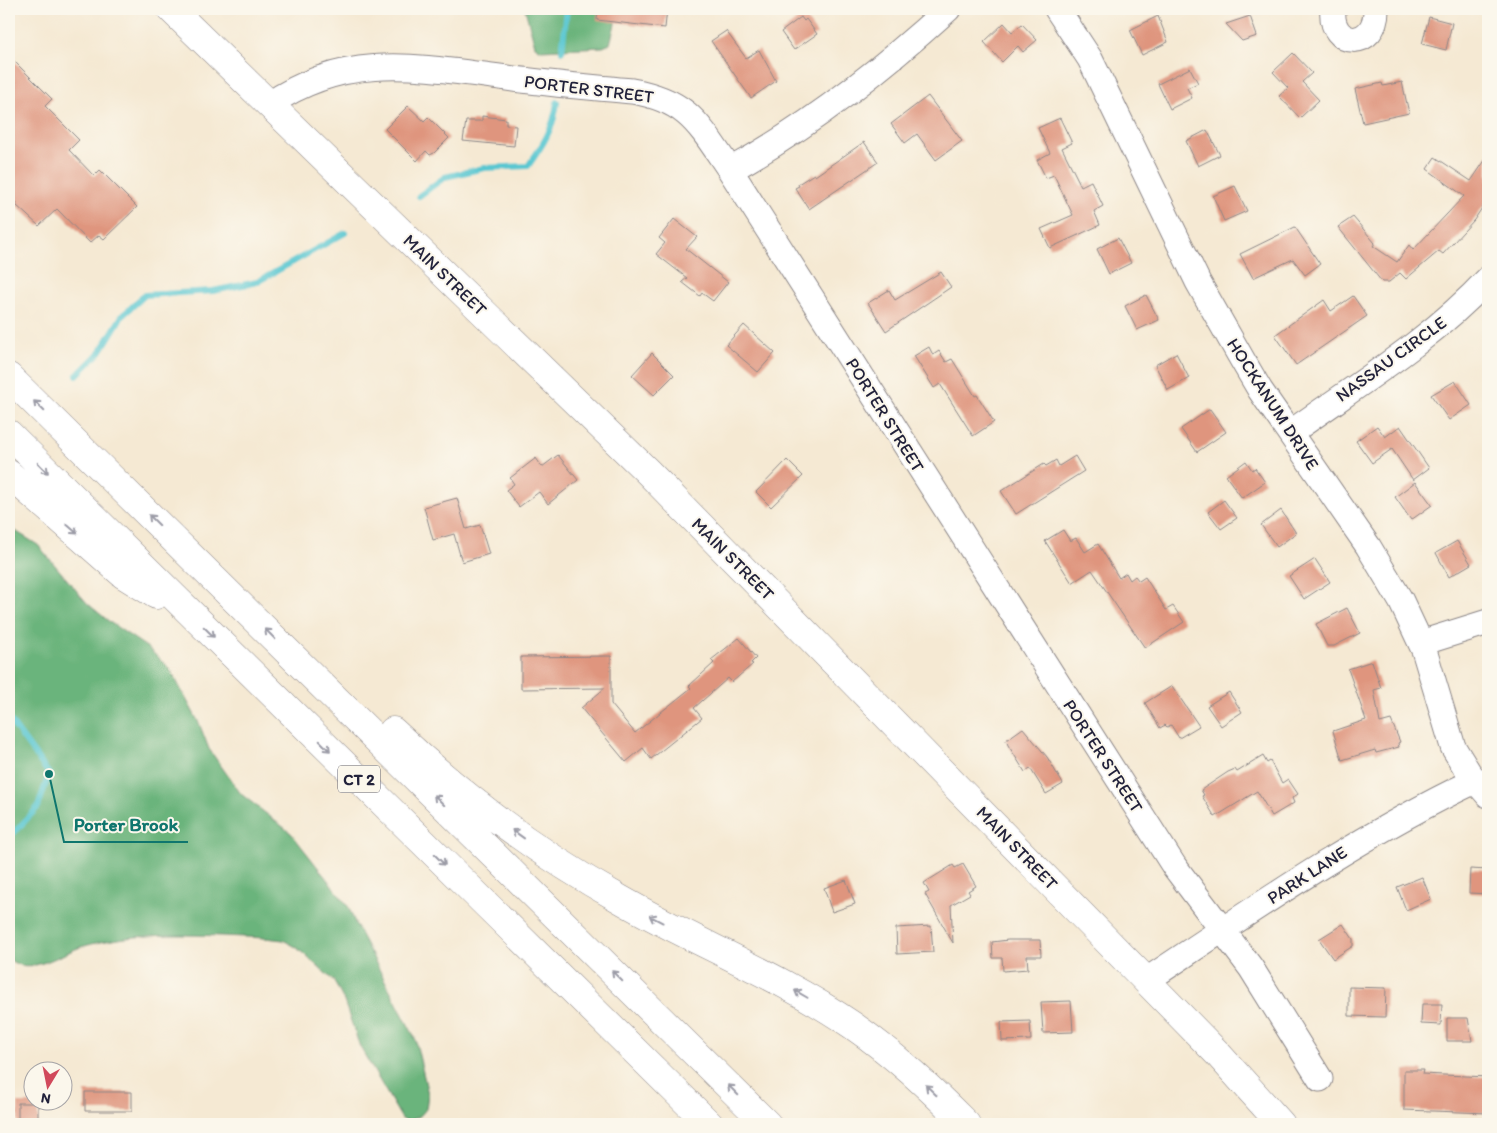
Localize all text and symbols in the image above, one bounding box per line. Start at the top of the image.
street label: PORTER STREET [523,70,655,108]
street label: MAIN STREET [399,230,491,320]
street label: NASSAU CIRCLE [1331,311,1451,407]
street label: HOCKANUM DRIVE [1222,334,1324,474]
street label: PORTER STREET [841,354,929,476]
one-way arrow [32,400,45,412]
one-way arrow [37,462,49,474]
street label: MAIN STREET [687,513,779,605]
one-way arrow [149,515,161,527]
one-way arrow [65,523,78,534]
one-way arrow [203,626,215,638]
one-way arrow [264,628,276,641]
street label: PORTER STREET [1058,695,1148,817]
one-way arrow [319,740,331,752]
road number: CT 2 [338,766,380,792]
one-way arrow [433,795,445,807]
street label: MAIN STREET [972,802,1062,894]
callout: Porter Brook [64,808,188,842]
text: Porter Brook [74,813,179,836]
one-way arrow [511,829,525,839]
street label: PARK LANE [1263,841,1351,909]
one-way arrow [434,854,447,866]
one-way arrow [649,914,664,924]
one-way arrow [610,970,623,982]
one-way arrow [794,988,808,998]
north arrow [22,1060,72,1110]
one-way arrow [726,1084,739,1096]
one-way arrow [925,1084,938,1096]
text: N [40,1089,52,1108]

